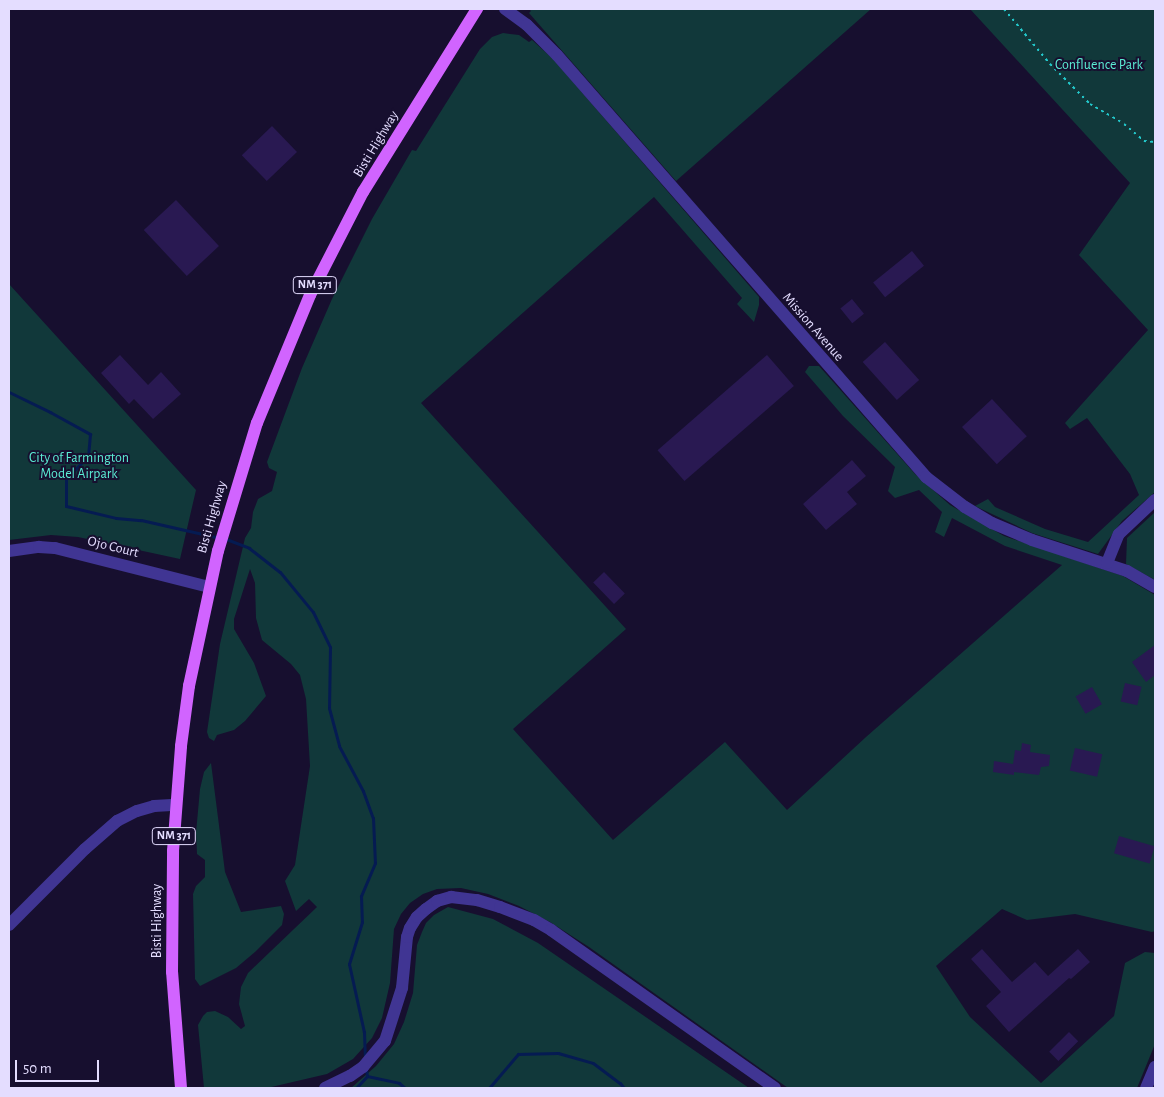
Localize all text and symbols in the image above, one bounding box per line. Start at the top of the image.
park label: Confluence Park [1055,57,1143,73]
street label: Bisti Highway [350,108,402,180]
road number: NM 371 [292,276,338,294]
street label: Mission Avenue [779,289,847,365]
park label: City of Farmington Model Airpark [29,450,129,482]
street label: Bisti Highway [194,479,230,555]
street label: Ojo Court [86,533,140,561]
road number: NM 371 [152,826,196,846]
street label: Bisti Highway [149,884,165,958]
scale bar [18,1050,101,1082]
text: 50 m [23,1061,52,1076]

